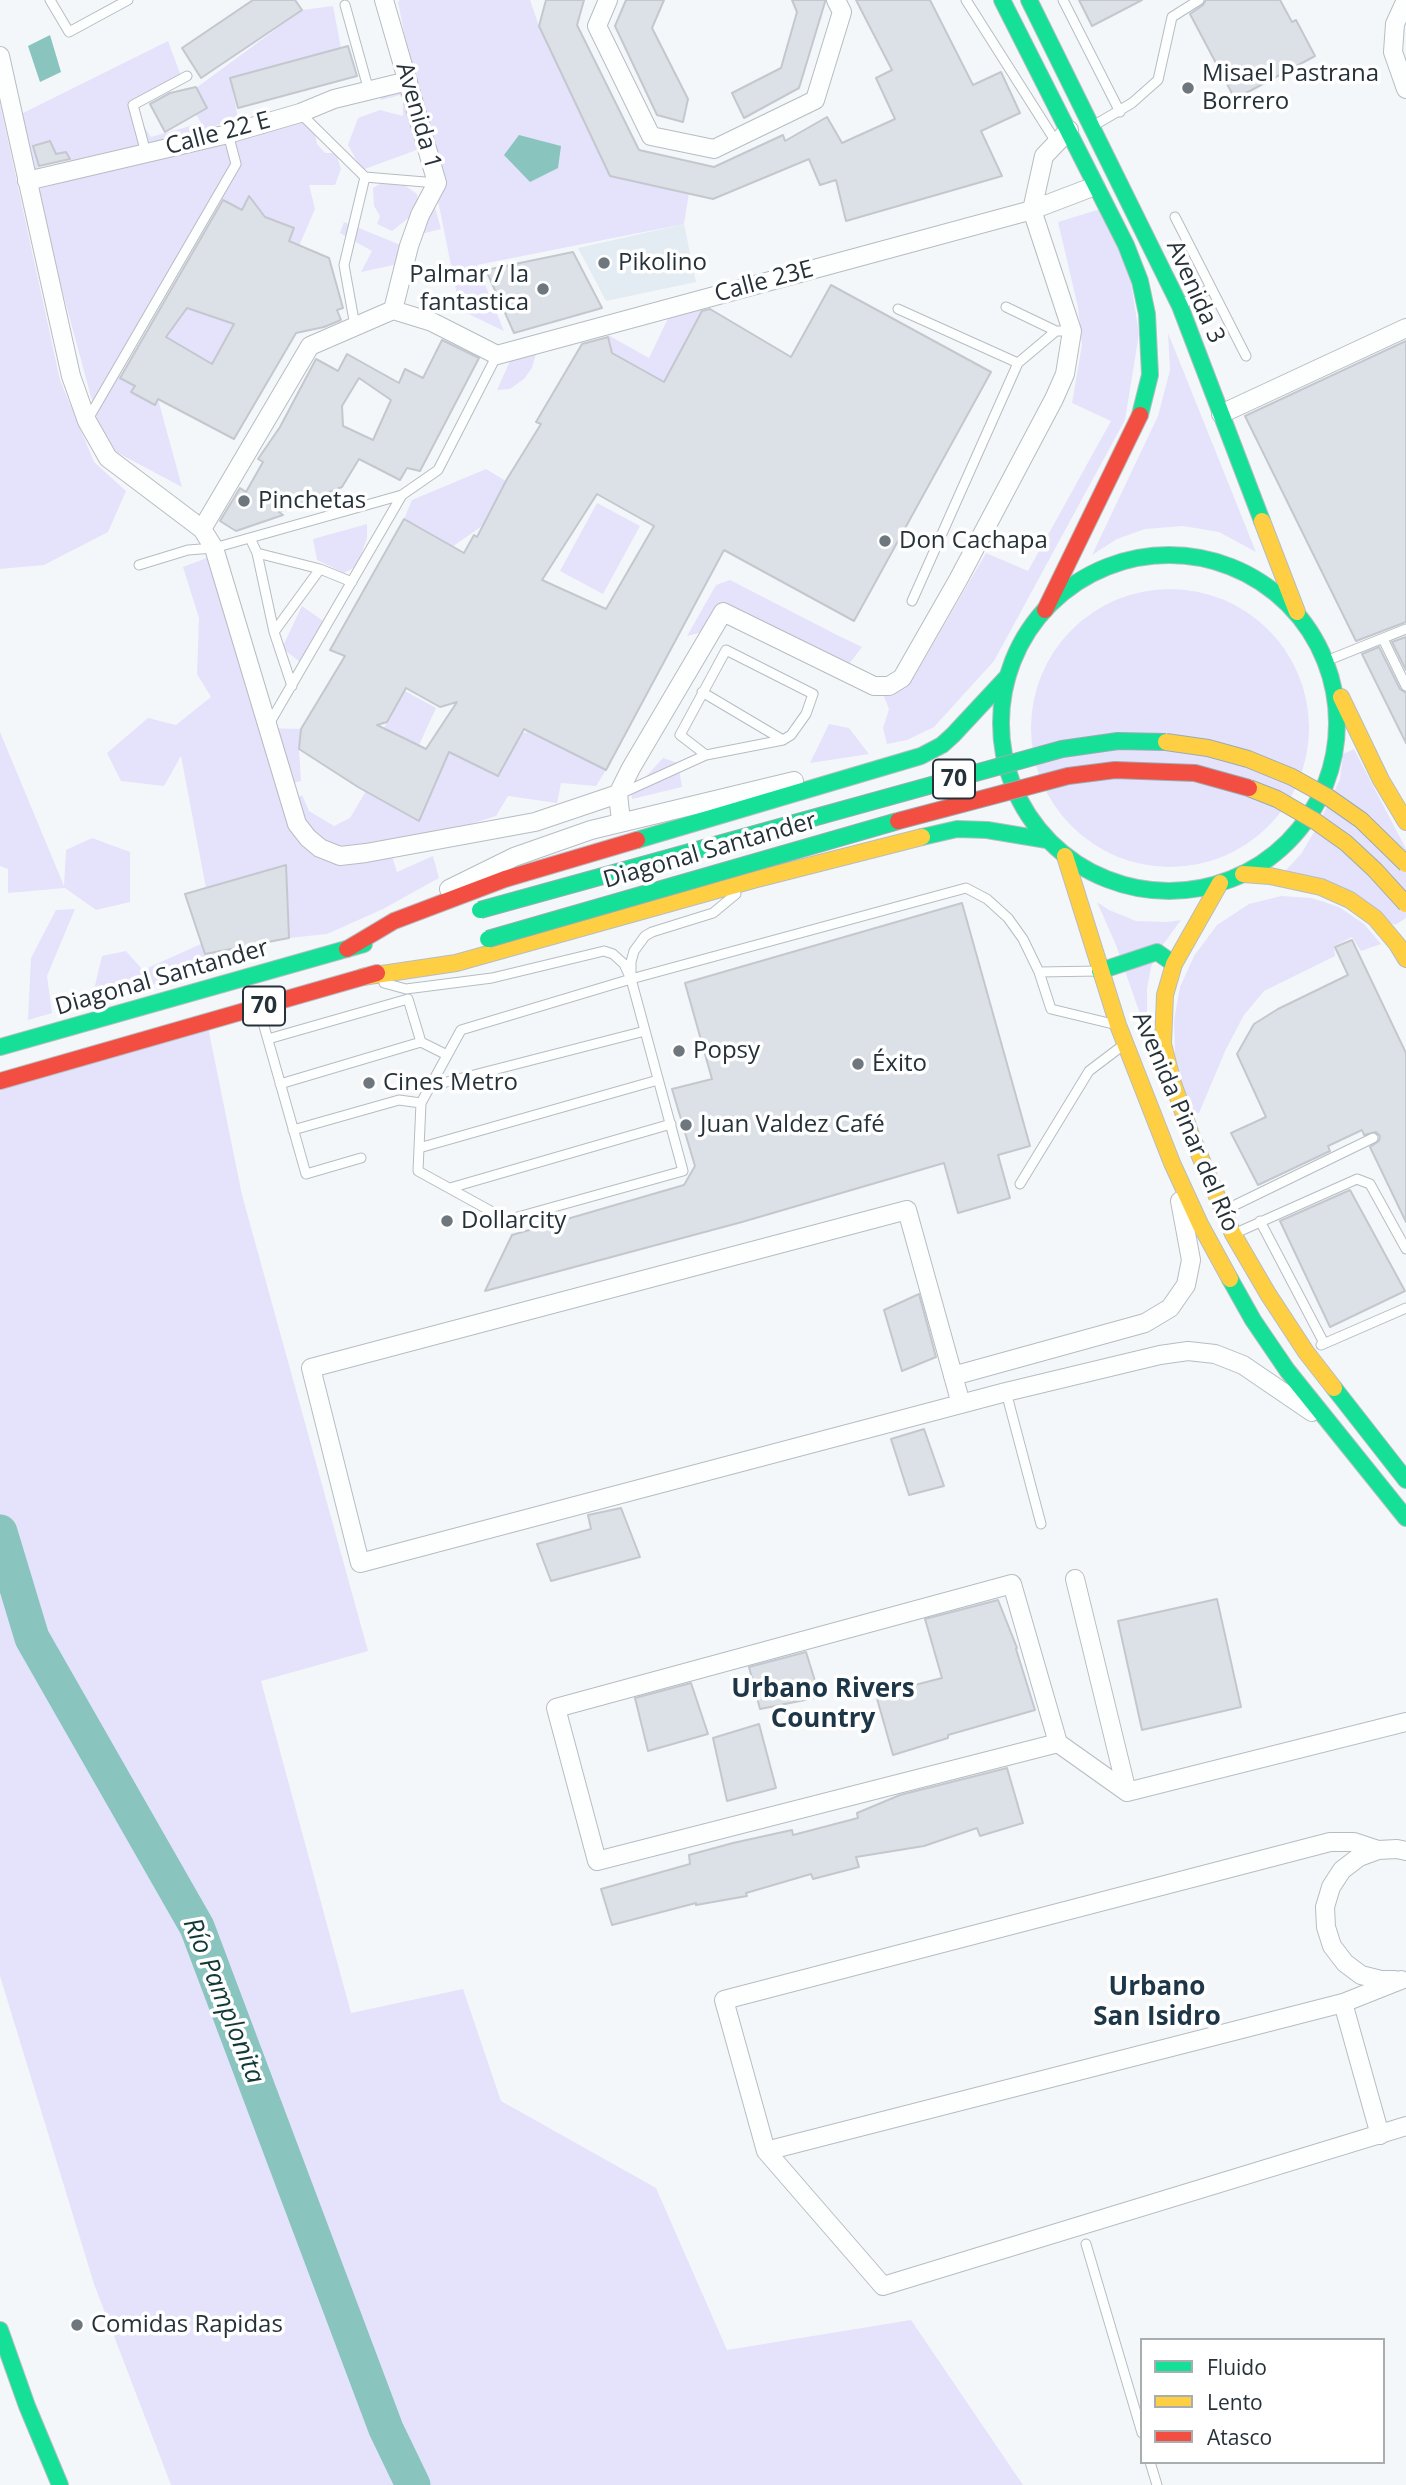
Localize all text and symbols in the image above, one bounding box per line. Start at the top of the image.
street label: Avenida 1 [389,59,447,173]
place label: Misael Pastrana Borrero [1202,60,1379,116]
marker: Misael Pastrana Borrero [1180,80,1196,96]
street label: Calle 22 E [162,106,274,162]
street label: Avenida 3 [1160,236,1230,348]
place label: Pikolino [618,249,707,277]
marker: Pikolino [596,255,612,271]
street label: Calle 23E [711,255,817,309]
place label: Palmar / la fantastica [409,261,529,317]
marker: Palmar / la fantastica [535,281,551,297]
place label: Pinchetas [258,487,366,515]
marker: Pinchetas [236,493,252,509]
place label: Don Cachapa [899,527,1048,555]
marker: Don Cachapa [877,533,893,549]
road number: 70 [933,760,975,799]
street label: Diagonal Santander [600,807,820,895]
street label: Diagonal Santander [52,934,272,1022]
road number: 70 [243,987,285,1026]
street label: Avenida Pinar del Río [1126,1008,1244,1236]
place label: Popsy [693,1037,760,1065]
marker: Popsy [671,1043,687,1059]
place label: Éxito [872,1050,927,1078]
marker: Éxito [850,1056,866,1072]
place label: Cines Metro [383,1069,518,1097]
marker: Cines Metro [361,1075,377,1091]
place label: Juan Valdez Café [700,1111,885,1139]
marker: Juan Valdez Café [678,1117,694,1133]
place label: Dollarcity [461,1207,566,1235]
marker: Dollarcity [439,1213,455,1229]
district label: Urbano Rivers Country [731,1674,915,1736]
water label: Río Pamplonita [176,1914,270,2088]
district label: Urbano San Isidro [1093,1972,1221,2034]
place label: Comidas Rapidas [91,2311,283,2339]
marker: Comidas Rapidas [69,2317,85,2333]
legend [1140,2338,1385,2464]
text: Fluido [1207,2353,1267,2381]
text: Lento [1207,2388,1263,2416]
text: Atasco [1207,2423,1272,2451]

